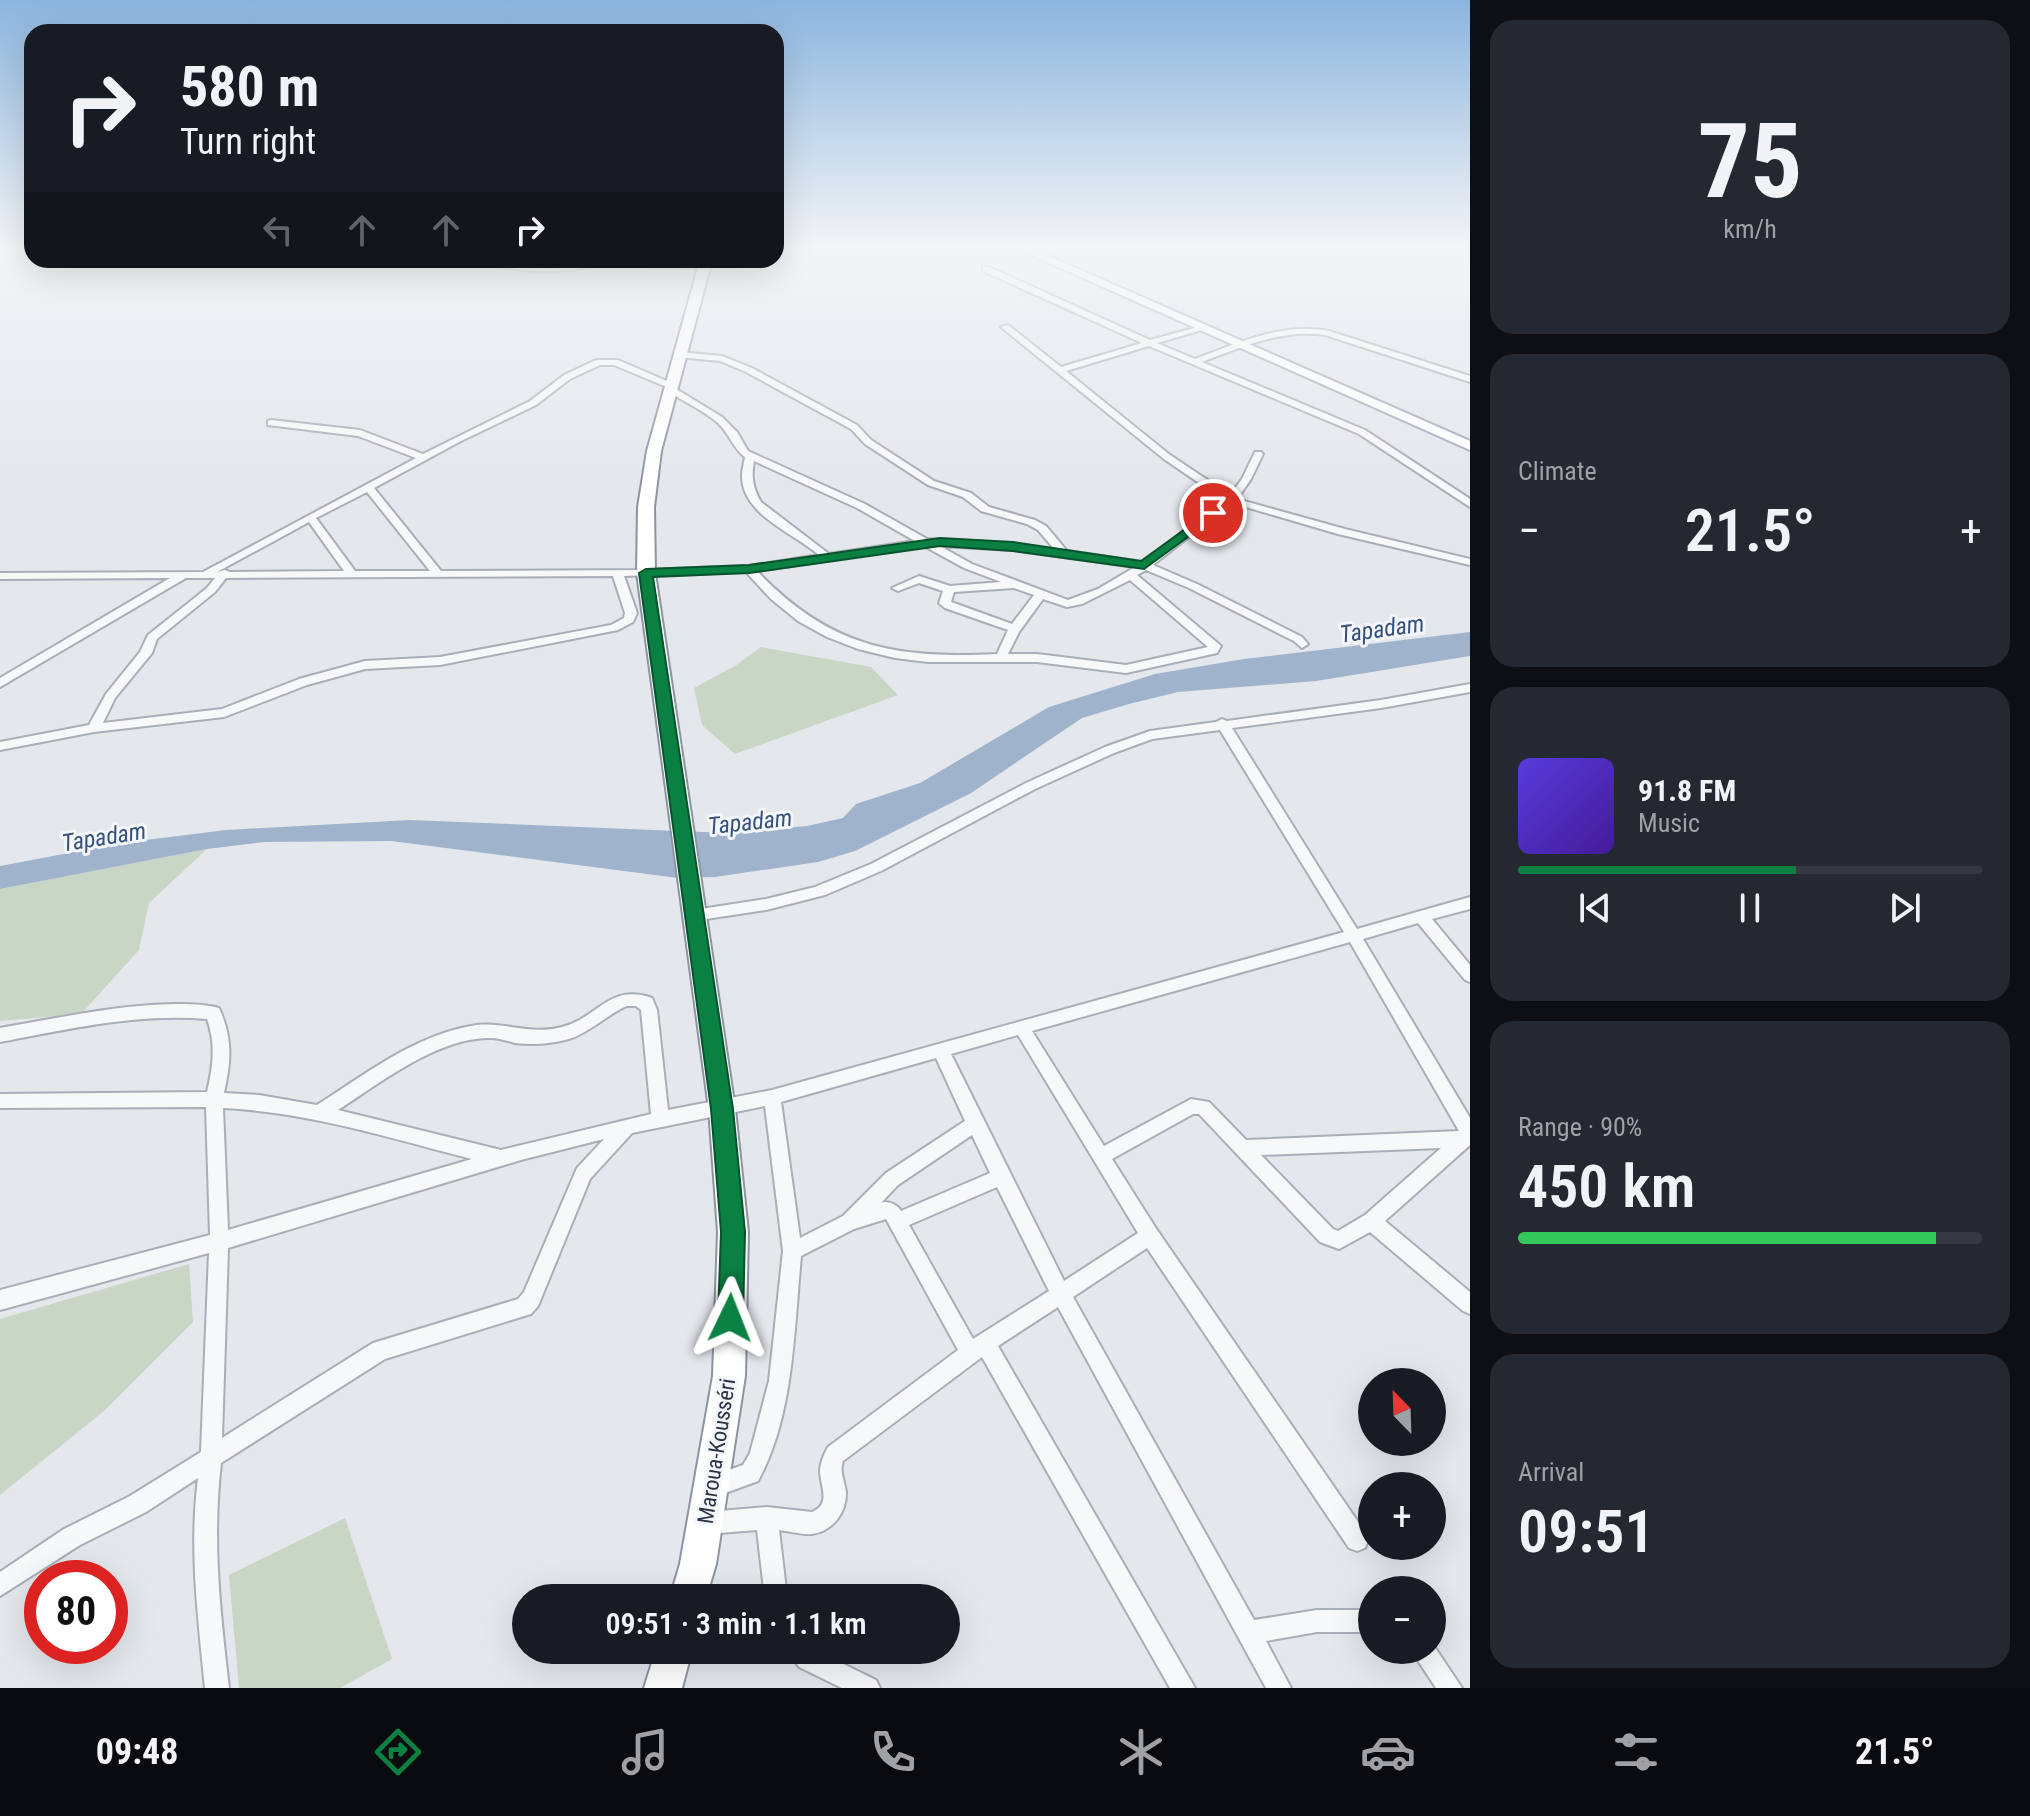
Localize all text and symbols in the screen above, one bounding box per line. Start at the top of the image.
text: 580 m [180,54,319,120]
icon: right [48,56,152,160]
text: 75 [1697,101,1803,222]
text: Turn right [180,121,316,163]
icon: left [256,208,300,252]
icon: ahead [340,208,384,252]
icon: ahead [424,208,468,252]
icon: right [508,208,552,252]
text: km/h [1723,214,1777,244]
text: Climate [1518,456,1597,486]
pin [1179,479,1247,547]
icon: arrive [1191,491,1235,535]
text: 21.5° [1685,495,1815,566]
text: − [1518,505,1540,557]
text: + [1960,505,1982,557]
water label: Tapadam [1338,609,1426,649]
text: 91.8 FM [1638,773,1736,808]
water label: Tapadam [706,804,794,840]
text: Music [1638,808,1700,838]
water label: Tapadam [60,817,148,857]
icon: previous [1573,886,1617,930]
icon: pause [1728,886,1772,930]
icon: next [1883,886,1927,930]
text: Range · 90% [1518,1112,1642,1142]
text: 450 km [1518,1151,1695,1222]
position arrow [688,1276,772,1360]
north arrow [1358,1368,1446,1456]
map controls [1358,1368,1446,1664]
street label: Maroua-Kousséri [693,1377,740,1526]
text: Arrival [1518,1457,1584,1487]
button: + [1358,1472,1446,1560]
text: 09:51 [1518,1496,1655,1567]
speed limit sign: 80 [24,1560,128,1664]
button: − [1358,1576,1446,1664]
text: 09:51 · 3 min · 1.1 km [606,1606,867,1641]
icon: directions [370,1724,426,1780]
icon: music [617,1724,673,1780]
icon: phone [865,1724,921,1780]
icon: climate [1113,1724,1169,1780]
icon: car [1360,1724,1416,1780]
icon: filters [1608,1724,1664,1780]
text: 09:48 [96,1731,178,1773]
text: 21.5° [1855,1731,1934,1773]

